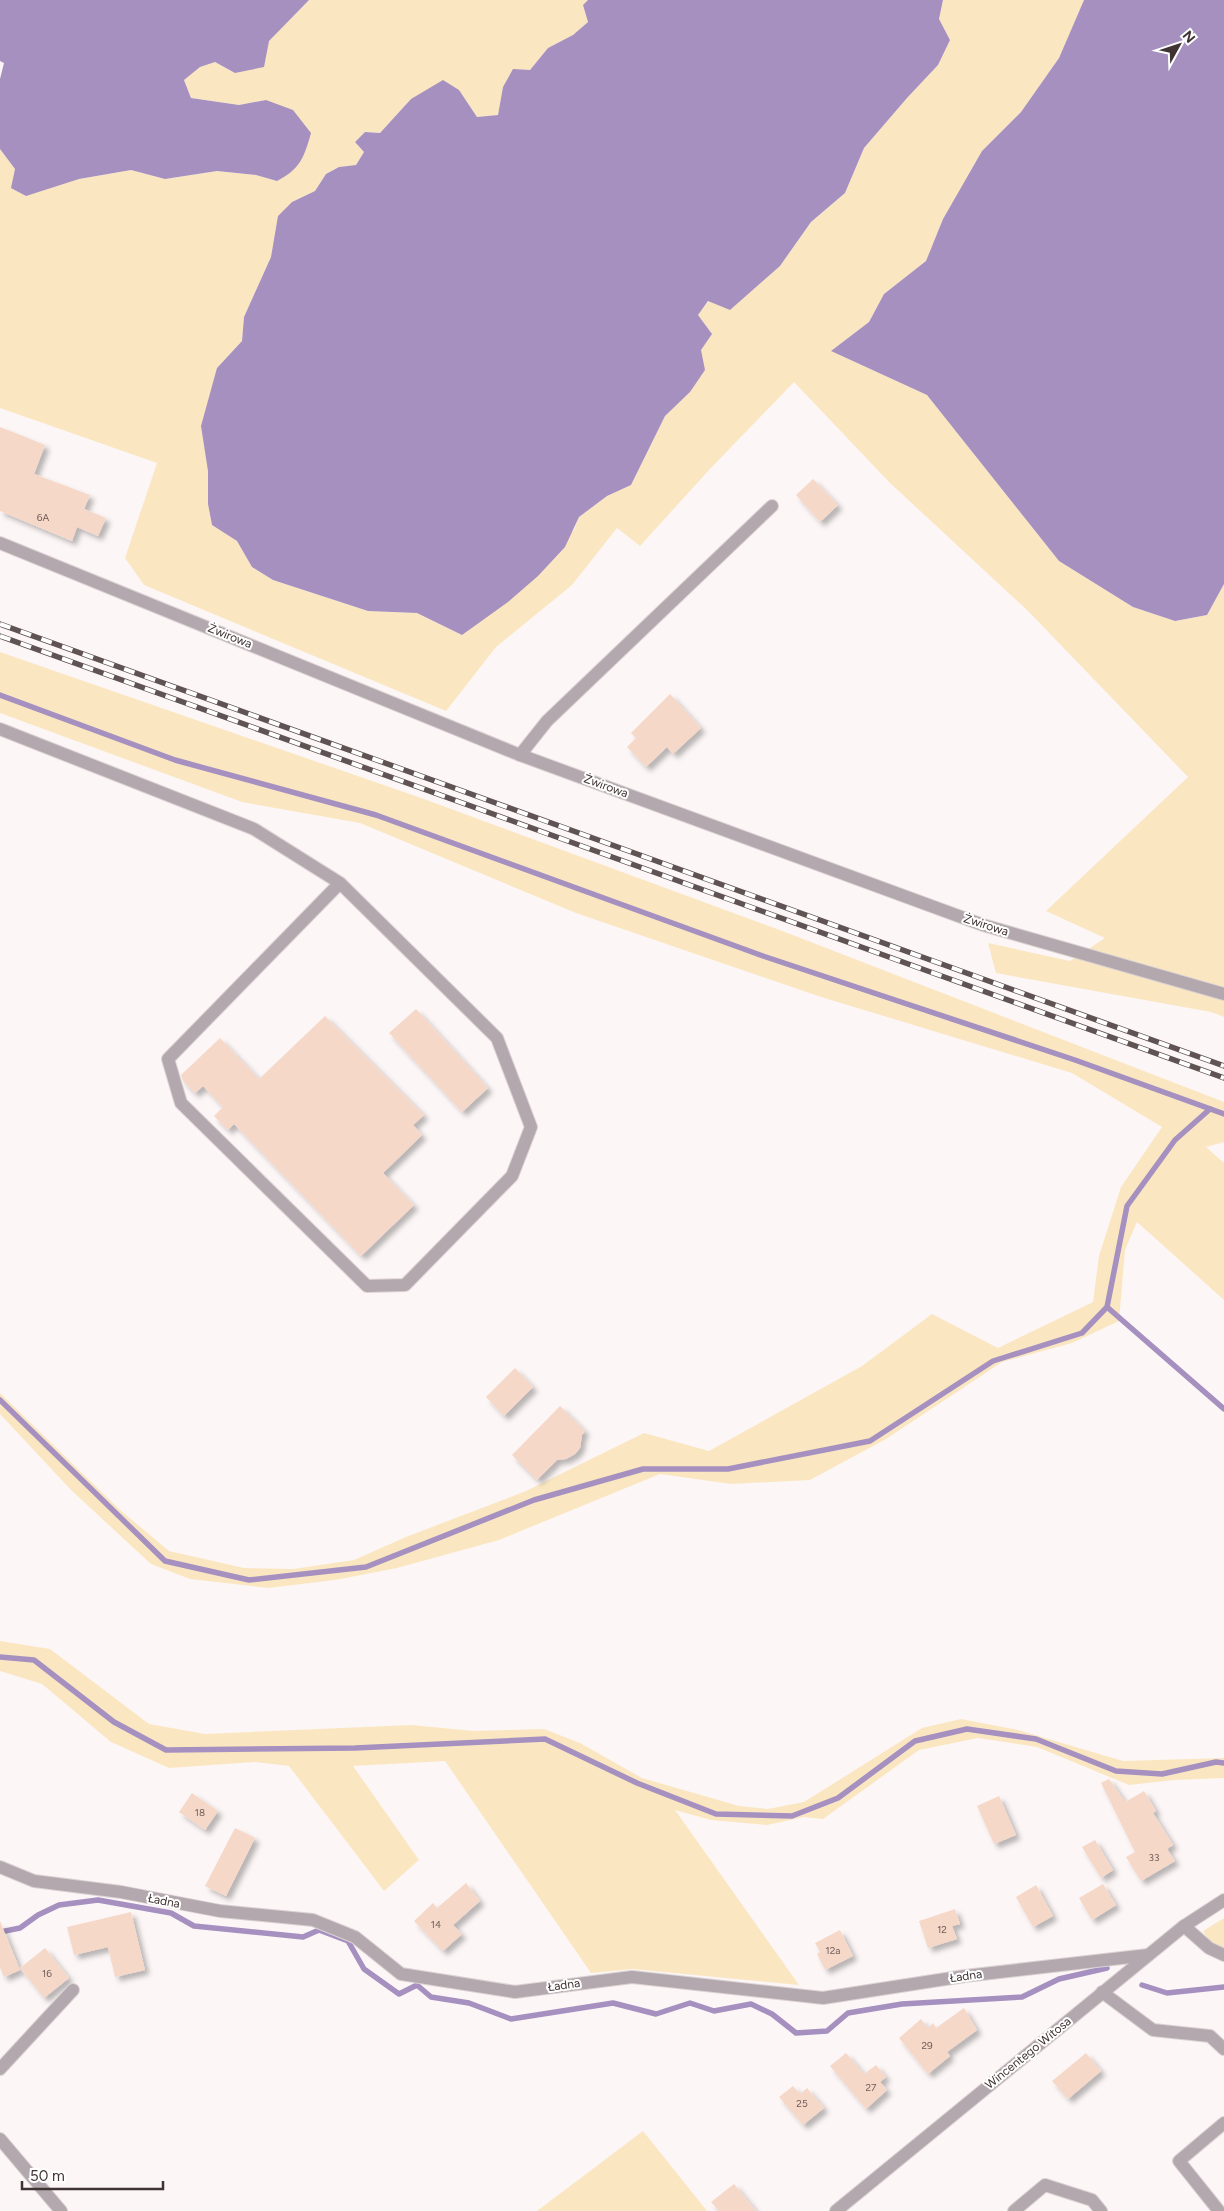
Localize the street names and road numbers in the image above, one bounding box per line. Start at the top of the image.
street label: Żwirowa [206,621,254,651]
street label: Żwirowa [582,772,630,800]
street label: Żwirowa [962,911,1010,939]
street label: Ładna [147,1891,181,1911]
street label: Ładna [949,1967,983,1985]
street label: Ładna [547,1976,581,1994]
street label: Wincentego Witosa [982,2014,1074,2092]

